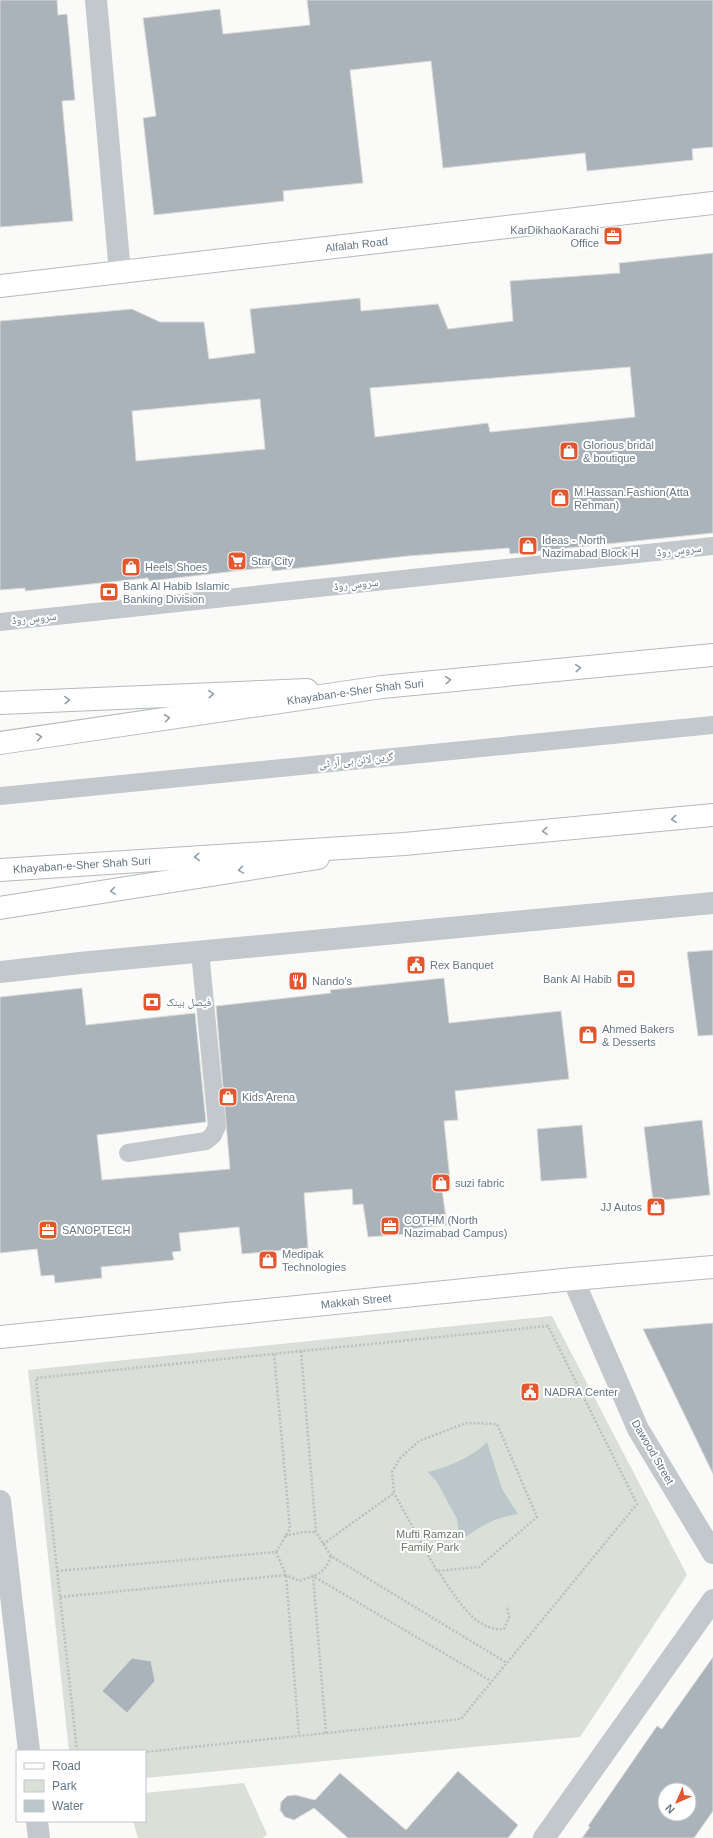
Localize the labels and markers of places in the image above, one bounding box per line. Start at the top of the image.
place label: KarDikhaoKarachi Office [510,224,599,249]
office icon: KarDikhaoKarachi Office [602,225,624,247]
place label: Glorious bridal & boutique [583,439,654,464]
shop icon: Glorious bridal & boutique [558,440,580,462]
place label: M.Hassan.Fashion(Atta Rehman) [574,486,690,511]
shop icon: M.Hassan.Fashion(Atta Rehman) [549,487,571,509]
place label: Ideas - North Nazimabad Block H [542,534,639,559]
shop icon: Ideas - North Nazimabad Block H [517,535,539,557]
supermarket icon: Star City [226,550,248,572]
place label: Star City [251,555,294,567]
shop icon: Heels Shoes [120,556,142,578]
place label: Heels Shoes [145,561,208,573]
place label: Bank Al Habib Islamic Banking Division [123,580,230,605]
bank icon: Bank Al Habib Islamic Banking Division [98,581,120,603]
public building icon: Rex Banquet [405,954,427,976]
place label: Rex Banquet [430,959,494,971]
bank icon: Bank Al Habib [615,968,637,990]
restaurant icon: Nando's [287,970,309,992]
place label: Bank Al Habib [543,973,612,985]
place label: Nando's [312,975,353,987]
bank icon: فیصل بینک [141,991,163,1013]
place label: فیصل بینک [166,996,212,1009]
place label: Ahmed Bakers & Desserts [602,1023,675,1048]
shop icon: Ahmed Bakers & Desserts [577,1024,599,1046]
shop icon: Kids Arena [217,1086,239,1108]
place label: Kids Arena [242,1091,296,1103]
shop icon: suzi fabric [430,1172,452,1194]
place label: suzi fabric [455,1177,505,1189]
shop icon: JJ Autos [645,1196,667,1218]
place label: JJ Autos [600,1201,642,1213]
place label: COTHM (North Nazimabad Campus) [404,1214,507,1239]
office icon: COTHM (North Nazimabad Campus) [379,1215,401,1237]
office icon: SANOPTECH [37,1219,59,1241]
place label: SANOPTECH [62,1224,131,1236]
place label: Medipak Technologies [282,1248,347,1273]
shop icon: Medipak Technologies [257,1249,279,1271]
public building icon: NADRA Center [519,1381,541,1403]
place label: NADRA Center [544,1386,618,1398]

